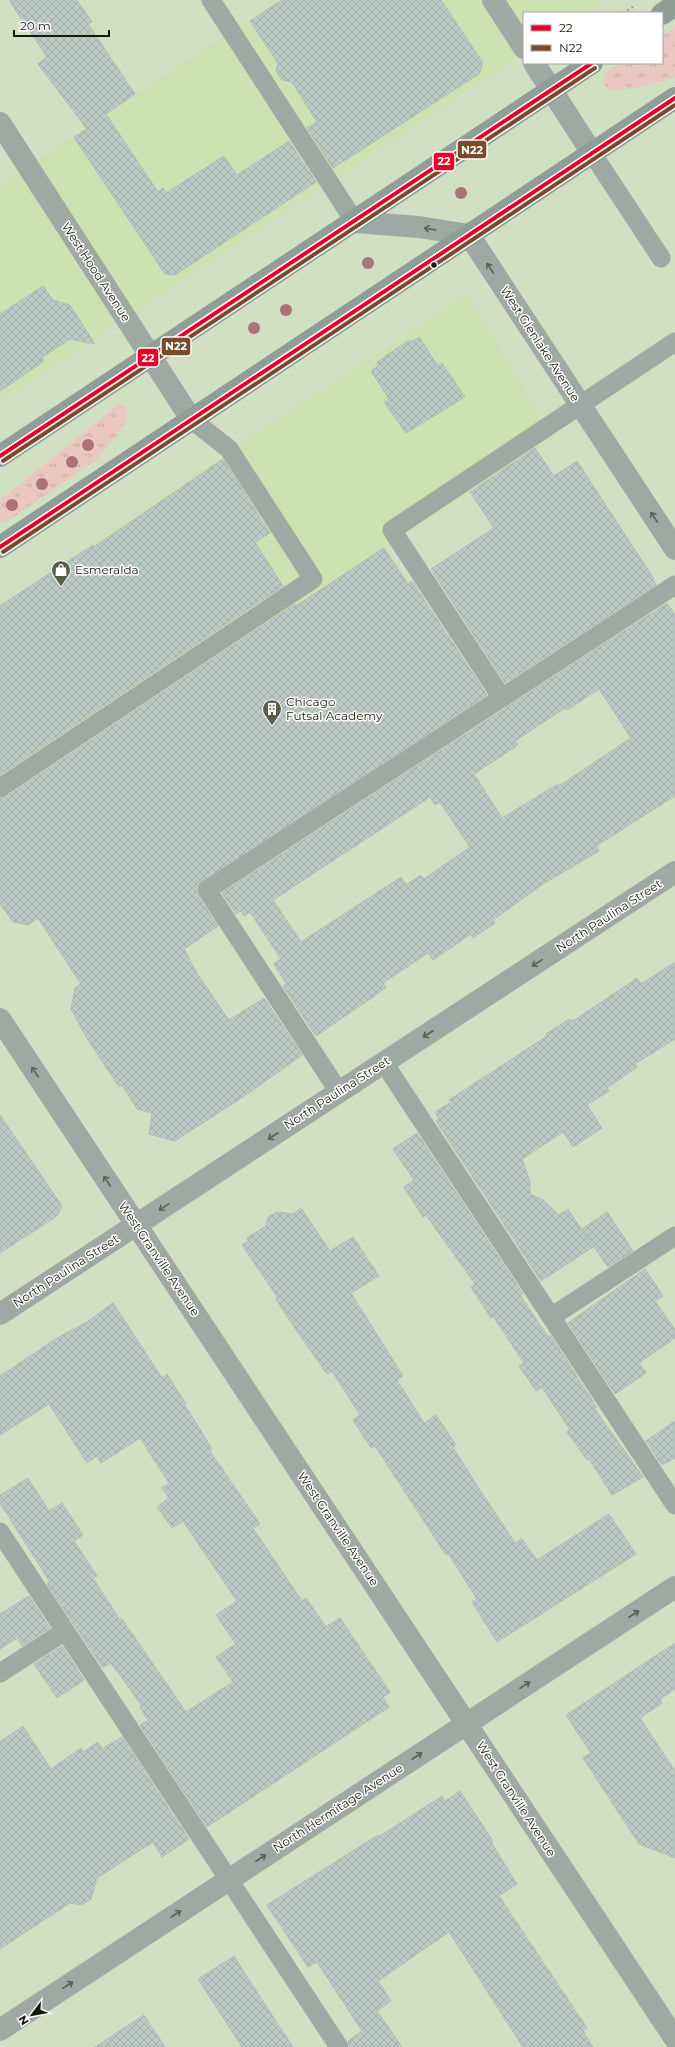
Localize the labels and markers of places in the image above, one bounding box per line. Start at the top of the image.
unlabelled marker [429,260,439,270]
shop icon: Esmeralda [50,559,72,587]
place label: Esmeralda [75,562,139,577]
place label: Chicago Futsal Academy [286,694,383,723]
building icon: Chicago Futsal Academy [261,698,283,726]

